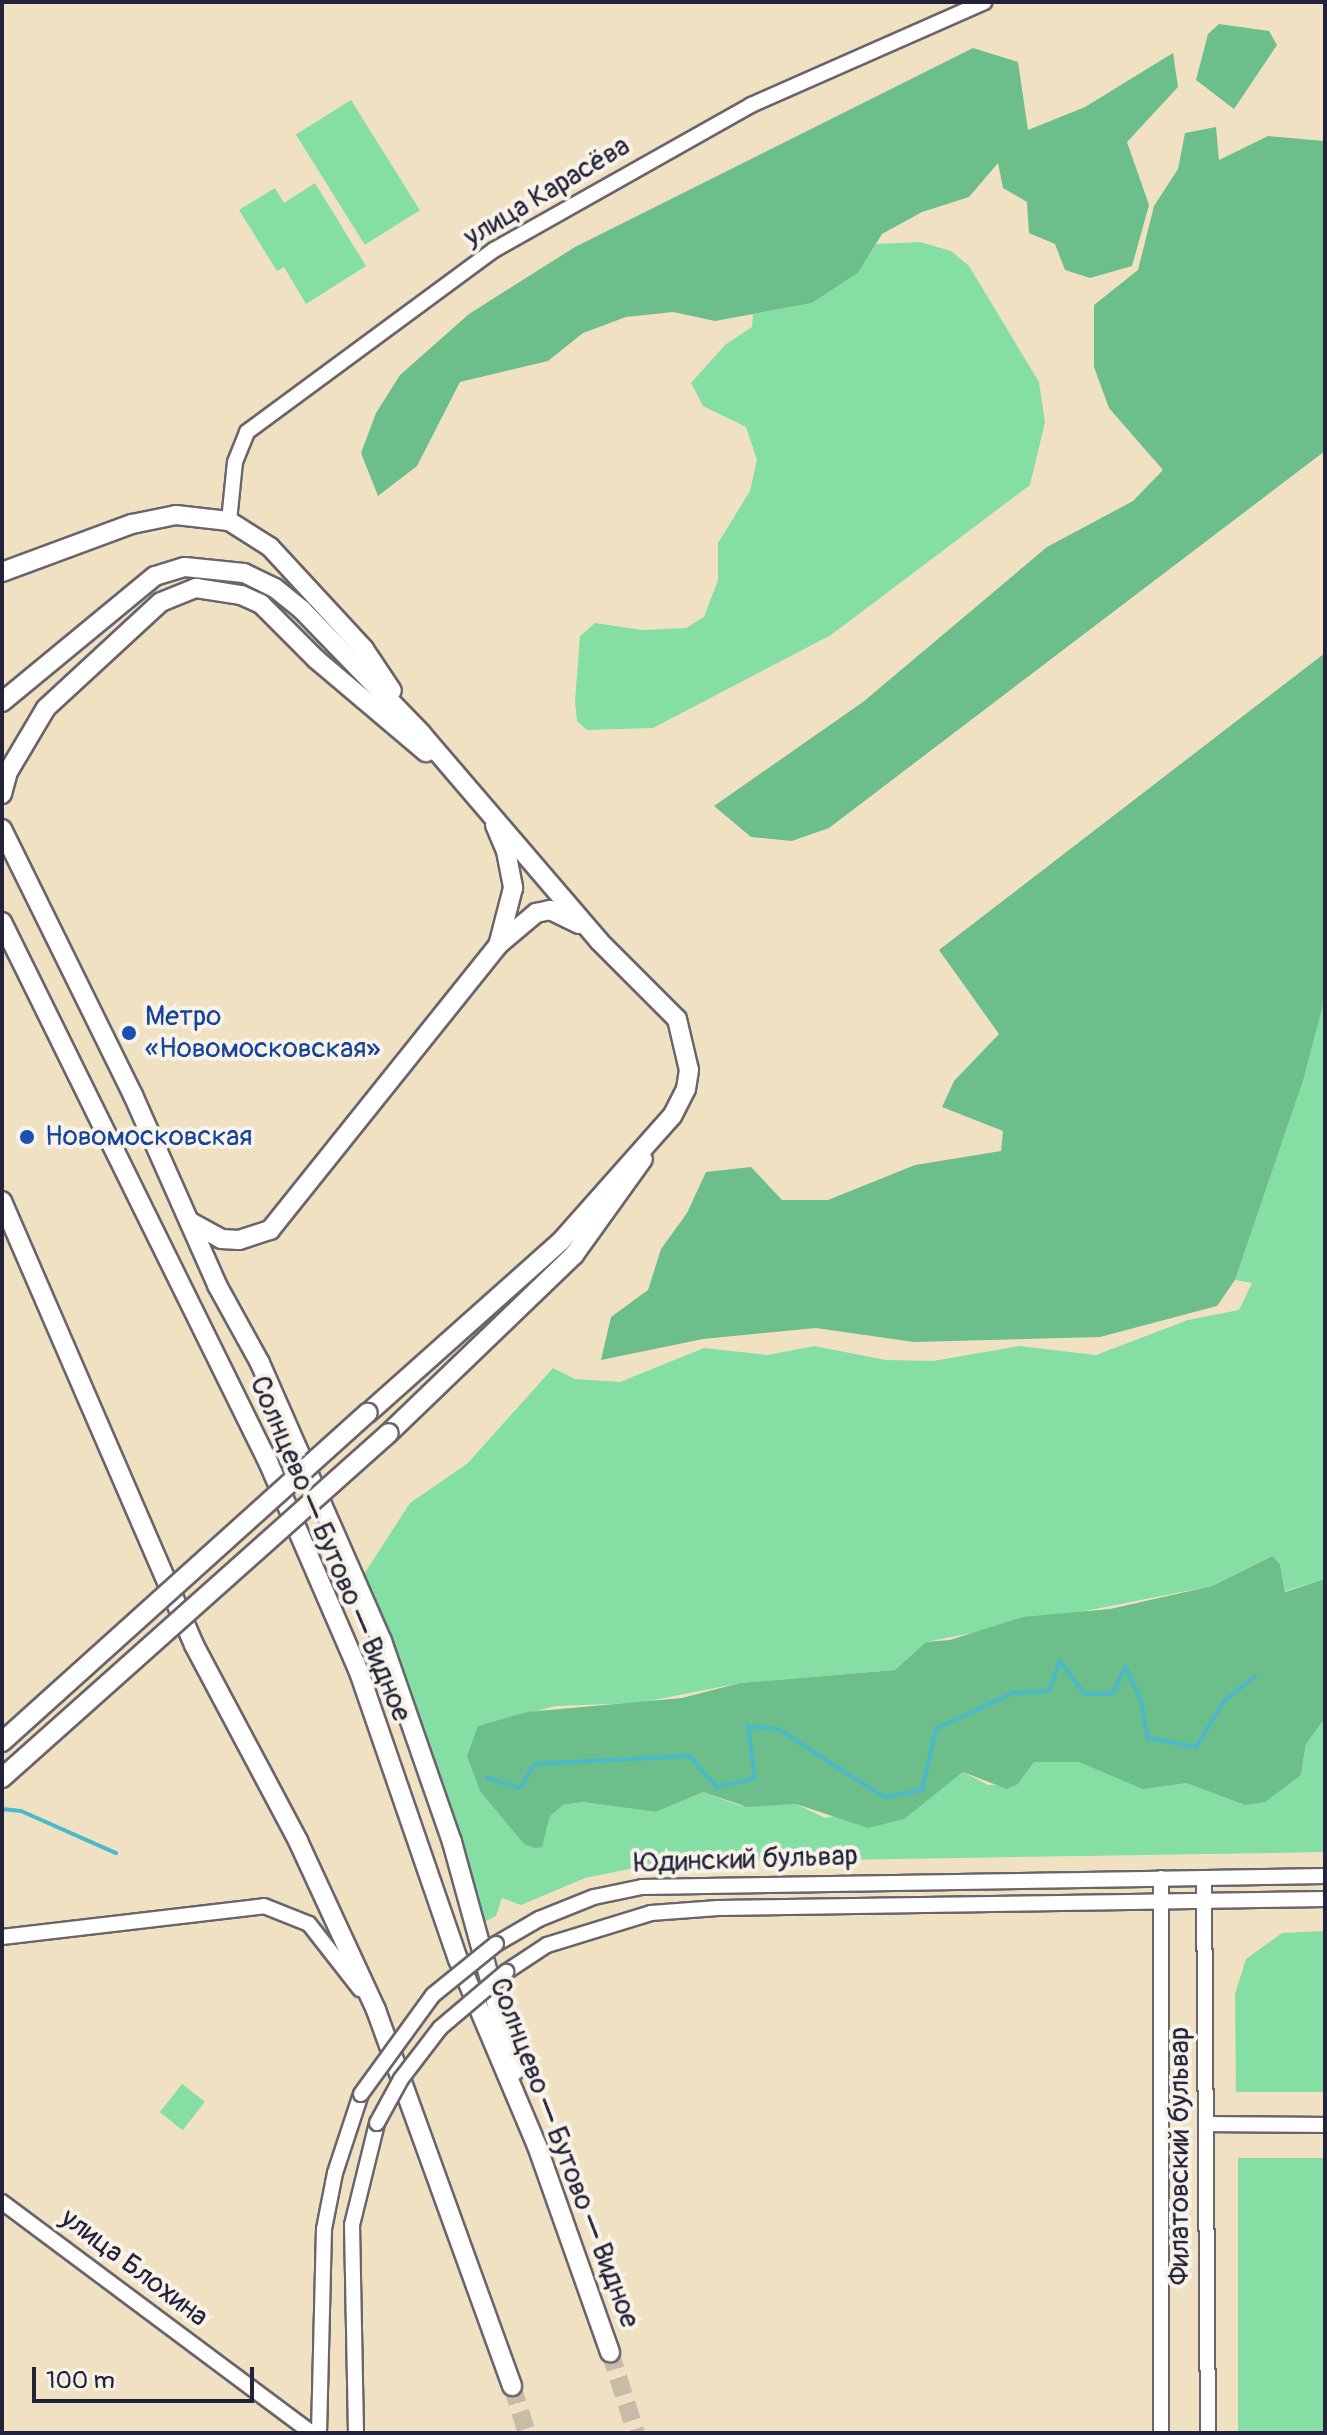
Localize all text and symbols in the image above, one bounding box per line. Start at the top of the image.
street label: улица Карасёва [458,129,636,255]
place label: Метро «Новомосковская» [145,1000,381,1066]
marker: Метро «Новомосковская» [120,1024,138,1042]
place label: Новомосковская [45,1120,252,1154]
marker: Новомосковская [16,1126,38,1148]
street label: Солнцево — Бутово — Видное [242,1371,418,1727]
street label: Юдинский бульвар [634,1839,858,1881]
street label: Солнцево — Бутово — Видное [482,1973,646,2333]
street label: Филатовский бульвар [1163,2027,1197,2285]
street label: улица Блохина [54,2202,214,2334]
scale bar [36,2351,258,2401]
text: 100 m [46,2366,115,2395]

